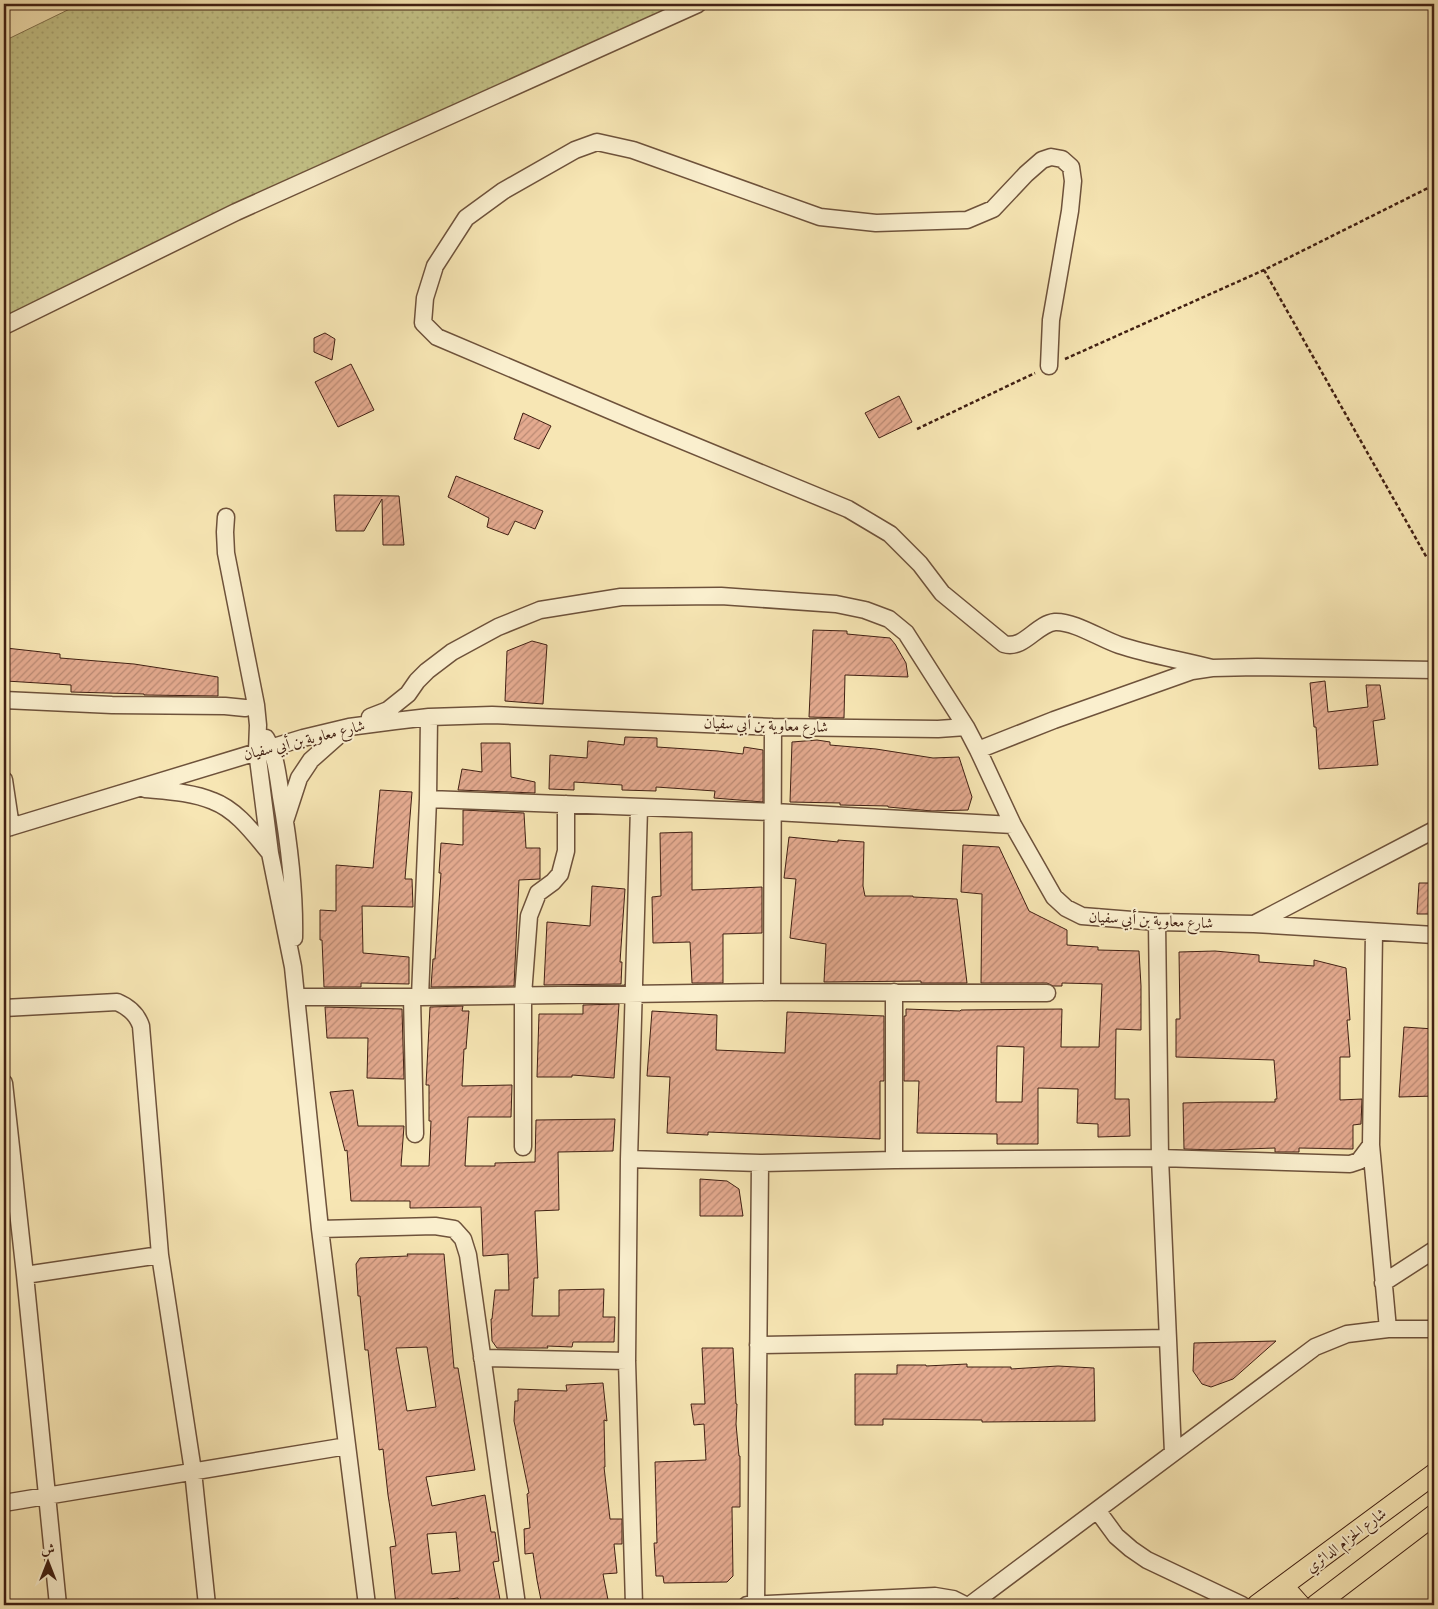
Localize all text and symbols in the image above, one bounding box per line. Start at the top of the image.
street label: شارع معاوية بن أبي سفيان [703,712,829,740]
street label: شارع معاوية بن أبي سفيان [241,714,368,768]
street label: شارع معاوية بن أبي سفيان [1088,906,1214,936]
street label: شارع الحزام الدائري [1302,1503,1392,1579]
north arrow [22,1536,72,1586]
text: ش [41,1540,55,1559]

